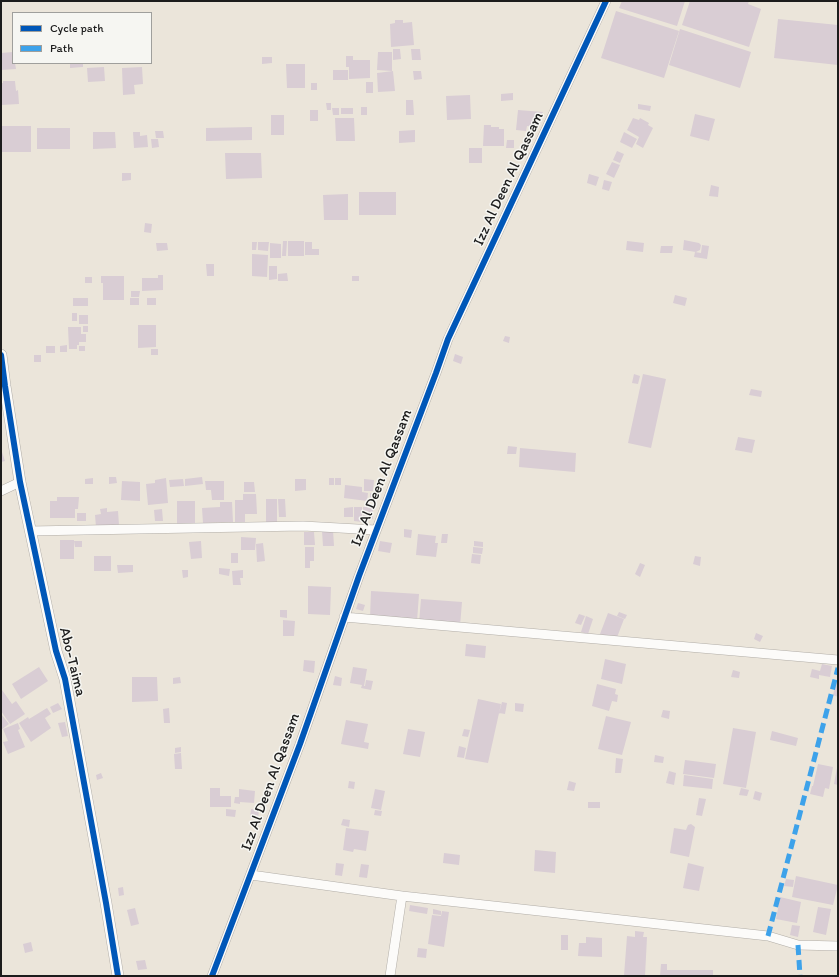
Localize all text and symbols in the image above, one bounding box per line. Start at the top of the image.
legend [12,12,152,64]
text: Cycle path [50,21,104,35]
text: Path [50,41,73,55]
street label: Izz Al Deen Al Qassam [470,109,548,249]
street label: Izz Al Deen Al Qassam [348,407,416,549]
street label: Abo-Taima [55,626,89,698]
street label: Izz Al Deen Al Qassam [238,711,304,853]

